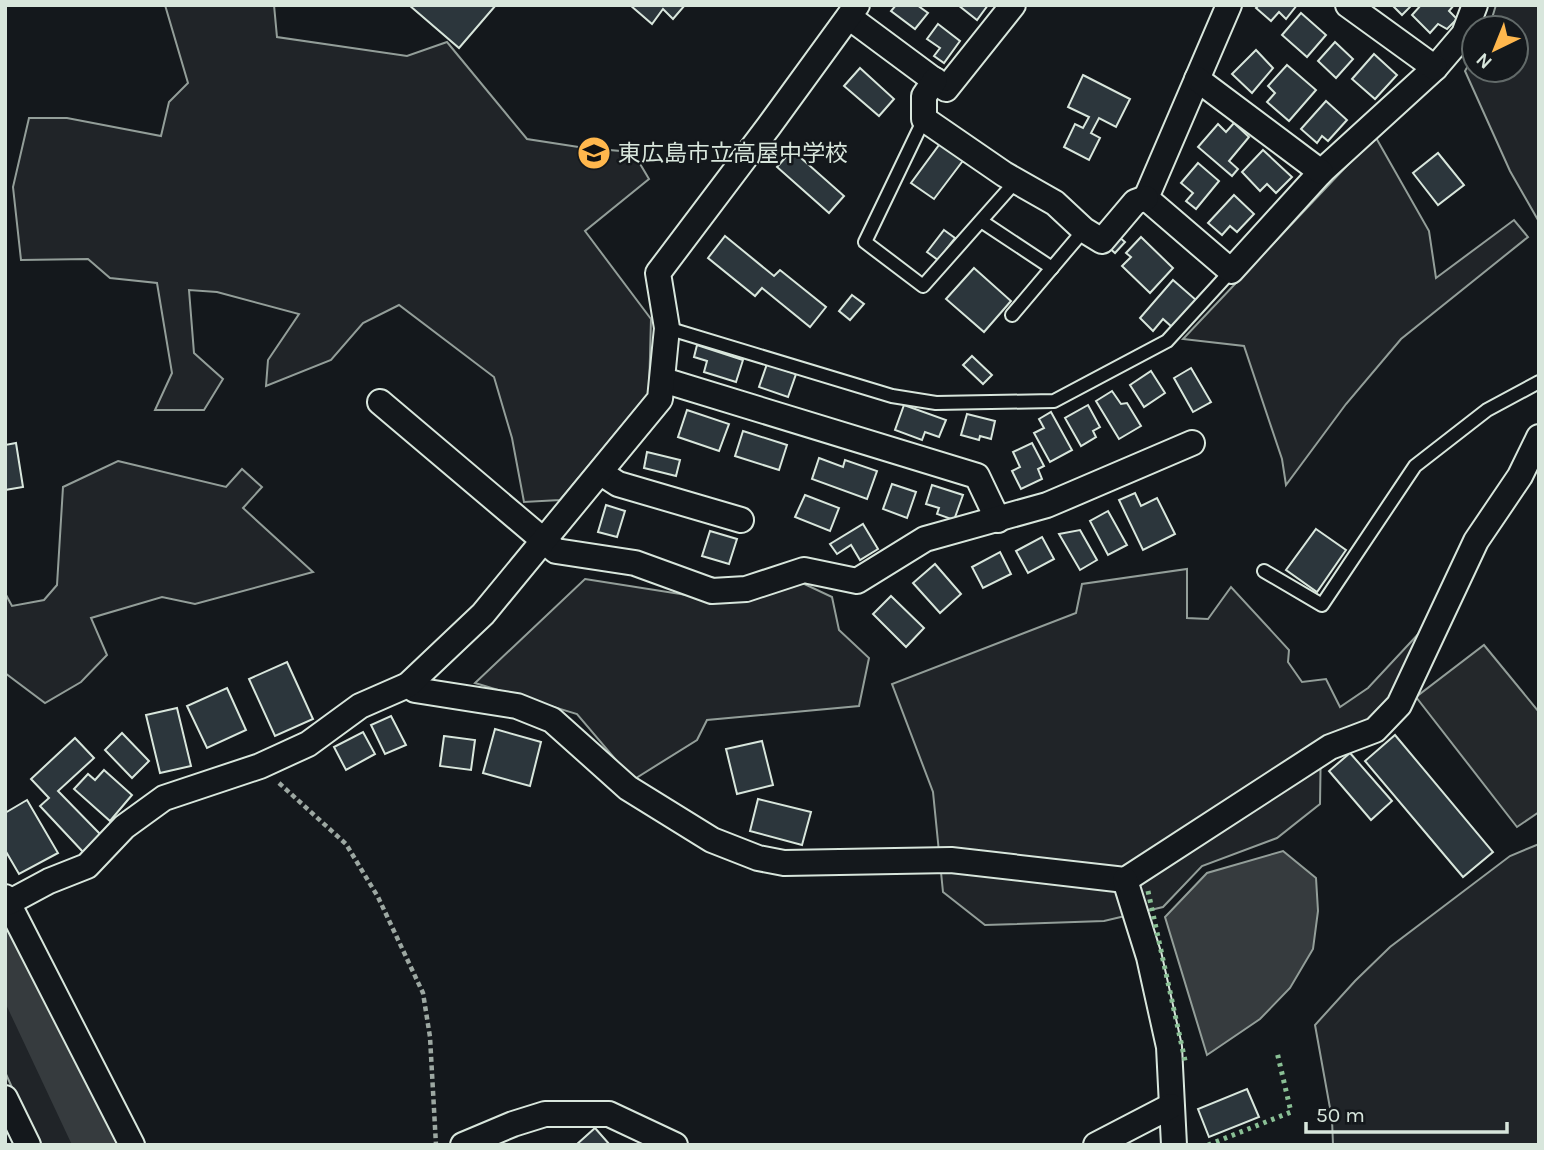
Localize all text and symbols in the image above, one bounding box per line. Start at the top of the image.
north arrow [1460,14,1530,84]
text: N [1472,48,1497,73]
school or university icon: 東広島市立高屋中学校 [575,134,613,172]
place label: 東広島市立高屋中学校 [618,140,848,167]
scale bar [1306,1090,1507,1134]
text: 50 m [1316,1103,1365,1127]

